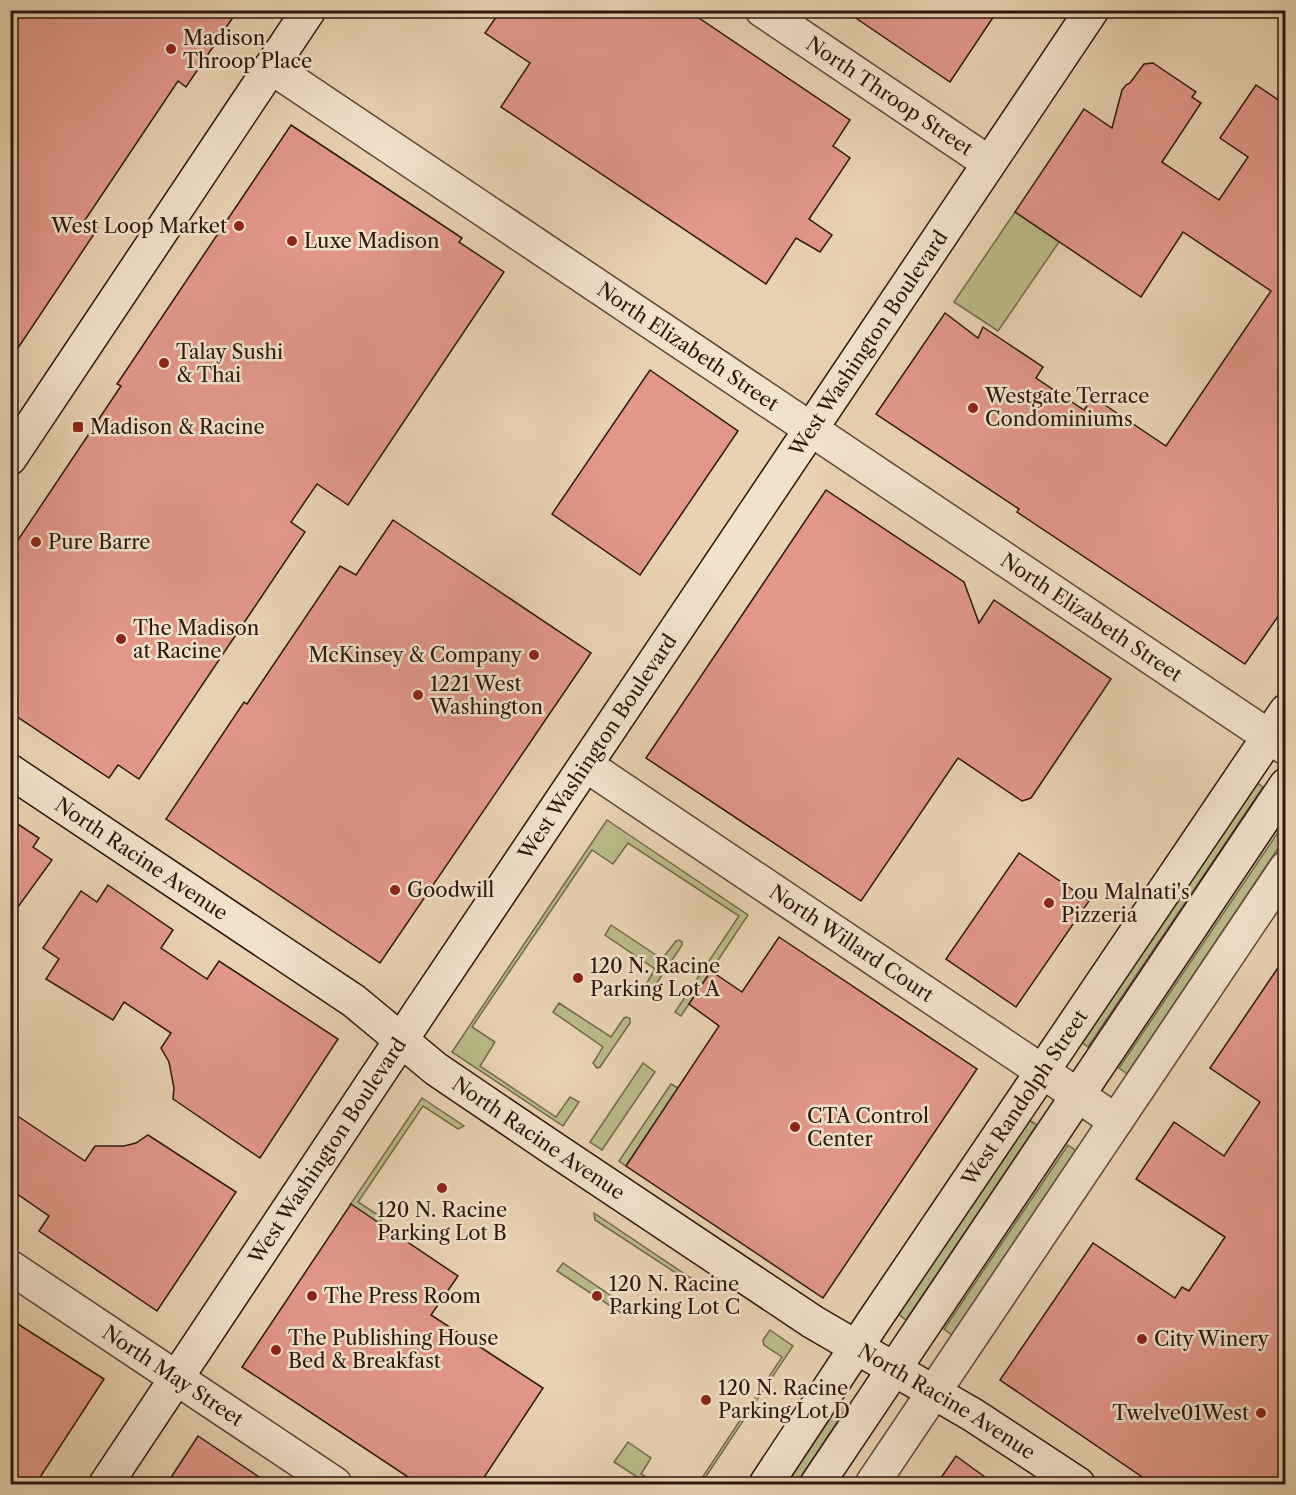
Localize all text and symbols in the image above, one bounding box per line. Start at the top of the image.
place label: Madison Throop Place [183,26,312,73]
street label: North Throop Street [802,31,978,161]
marker: Madison Throop Place [164,42,178,56]
place label: West Loop Market [50,214,227,238]
marker: West Loop Market [232,219,246,233]
street label: West Washington Boulevard [784,226,953,461]
place label: Luxe Madison [304,229,440,253]
marker: Luxe Madison [285,234,299,248]
street label: North Elizabeth Street [593,277,783,416]
place label: Talay Sushi & Thai [176,340,283,387]
marker: Talay Sushi & Thai [157,356,171,370]
place label: Westgate Terrace Condominiums [984,384,1149,431]
marker: Westgate Terrace Condominiums [966,401,980,415]
place label: Madison & Racine [90,415,265,439]
marker: Madison & Racine [71,420,85,434]
place label: Pure Barre [48,530,151,554]
marker: Pure Barre [29,535,43,549]
street label: North Elizabeth Street [996,548,1187,687]
place label: The Madison at Racine [133,616,260,663]
street label: West Washington Boulevard [513,630,682,865]
marker: The Madison at Racine [114,632,128,646]
place label: McKinsey & Company [308,643,523,667]
marker: McKinsey & Company [527,648,541,662]
place label: 1221 West Washington [429,672,543,719]
marker: 1221 West Washington [411,688,425,702]
street label: North Racine Avenue [50,792,232,925]
place label: Goodwill [407,878,494,902]
street label: North Willard Court [765,880,938,1007]
place label: Lou Malnati's Pizzeria [1061,880,1190,927]
marker: Goodwill [388,883,402,897]
marker: Lou Malnati's Pizzeria [1042,896,1056,910]
place label: 120 N. Racine Parking Lot A [590,954,721,1001]
marker: 120 N. Racine Parking Lot A [571,971,585,985]
street label: West Randolph Street [956,1005,1093,1191]
street label: West Washington Boulevard [243,1033,411,1269]
street label: North Racine Avenue [448,1072,629,1205]
place label: CTA Control Center [807,1104,929,1151]
marker: CTA Control Center [788,1120,802,1134]
marker: 120 N. Racine Parking Lot B [435,1181,449,1195]
place label: 120 N. Racine Parking Lot B [377,1198,507,1245]
place label: 120 N. Racine Parking Lot C [609,1272,740,1319]
place label: The Press Room [324,1284,481,1308]
marker: The Press Room [305,1289,319,1303]
marker: 120 N. Racine Parking Lot C [590,1289,604,1303]
street label: North May Street [98,1320,248,1431]
place label: The Publishing House Bed & Breakfast [288,1326,499,1373]
place label: City Winery [1154,1327,1270,1351]
marker: City Winery [1135,1332,1149,1346]
street label: North Racine Avenue [854,1339,1040,1465]
marker: The Publishing House Bed & Breakfast [269,1343,283,1357]
place label: 120 N. Racine Parking Lot D [718,1376,850,1423]
marker: 120 N. Racine Parking Lot D [699,1393,713,1407]
place label: Twelve01West [1112,1401,1249,1425]
marker: Twelve01West [1254,1406,1268,1420]

